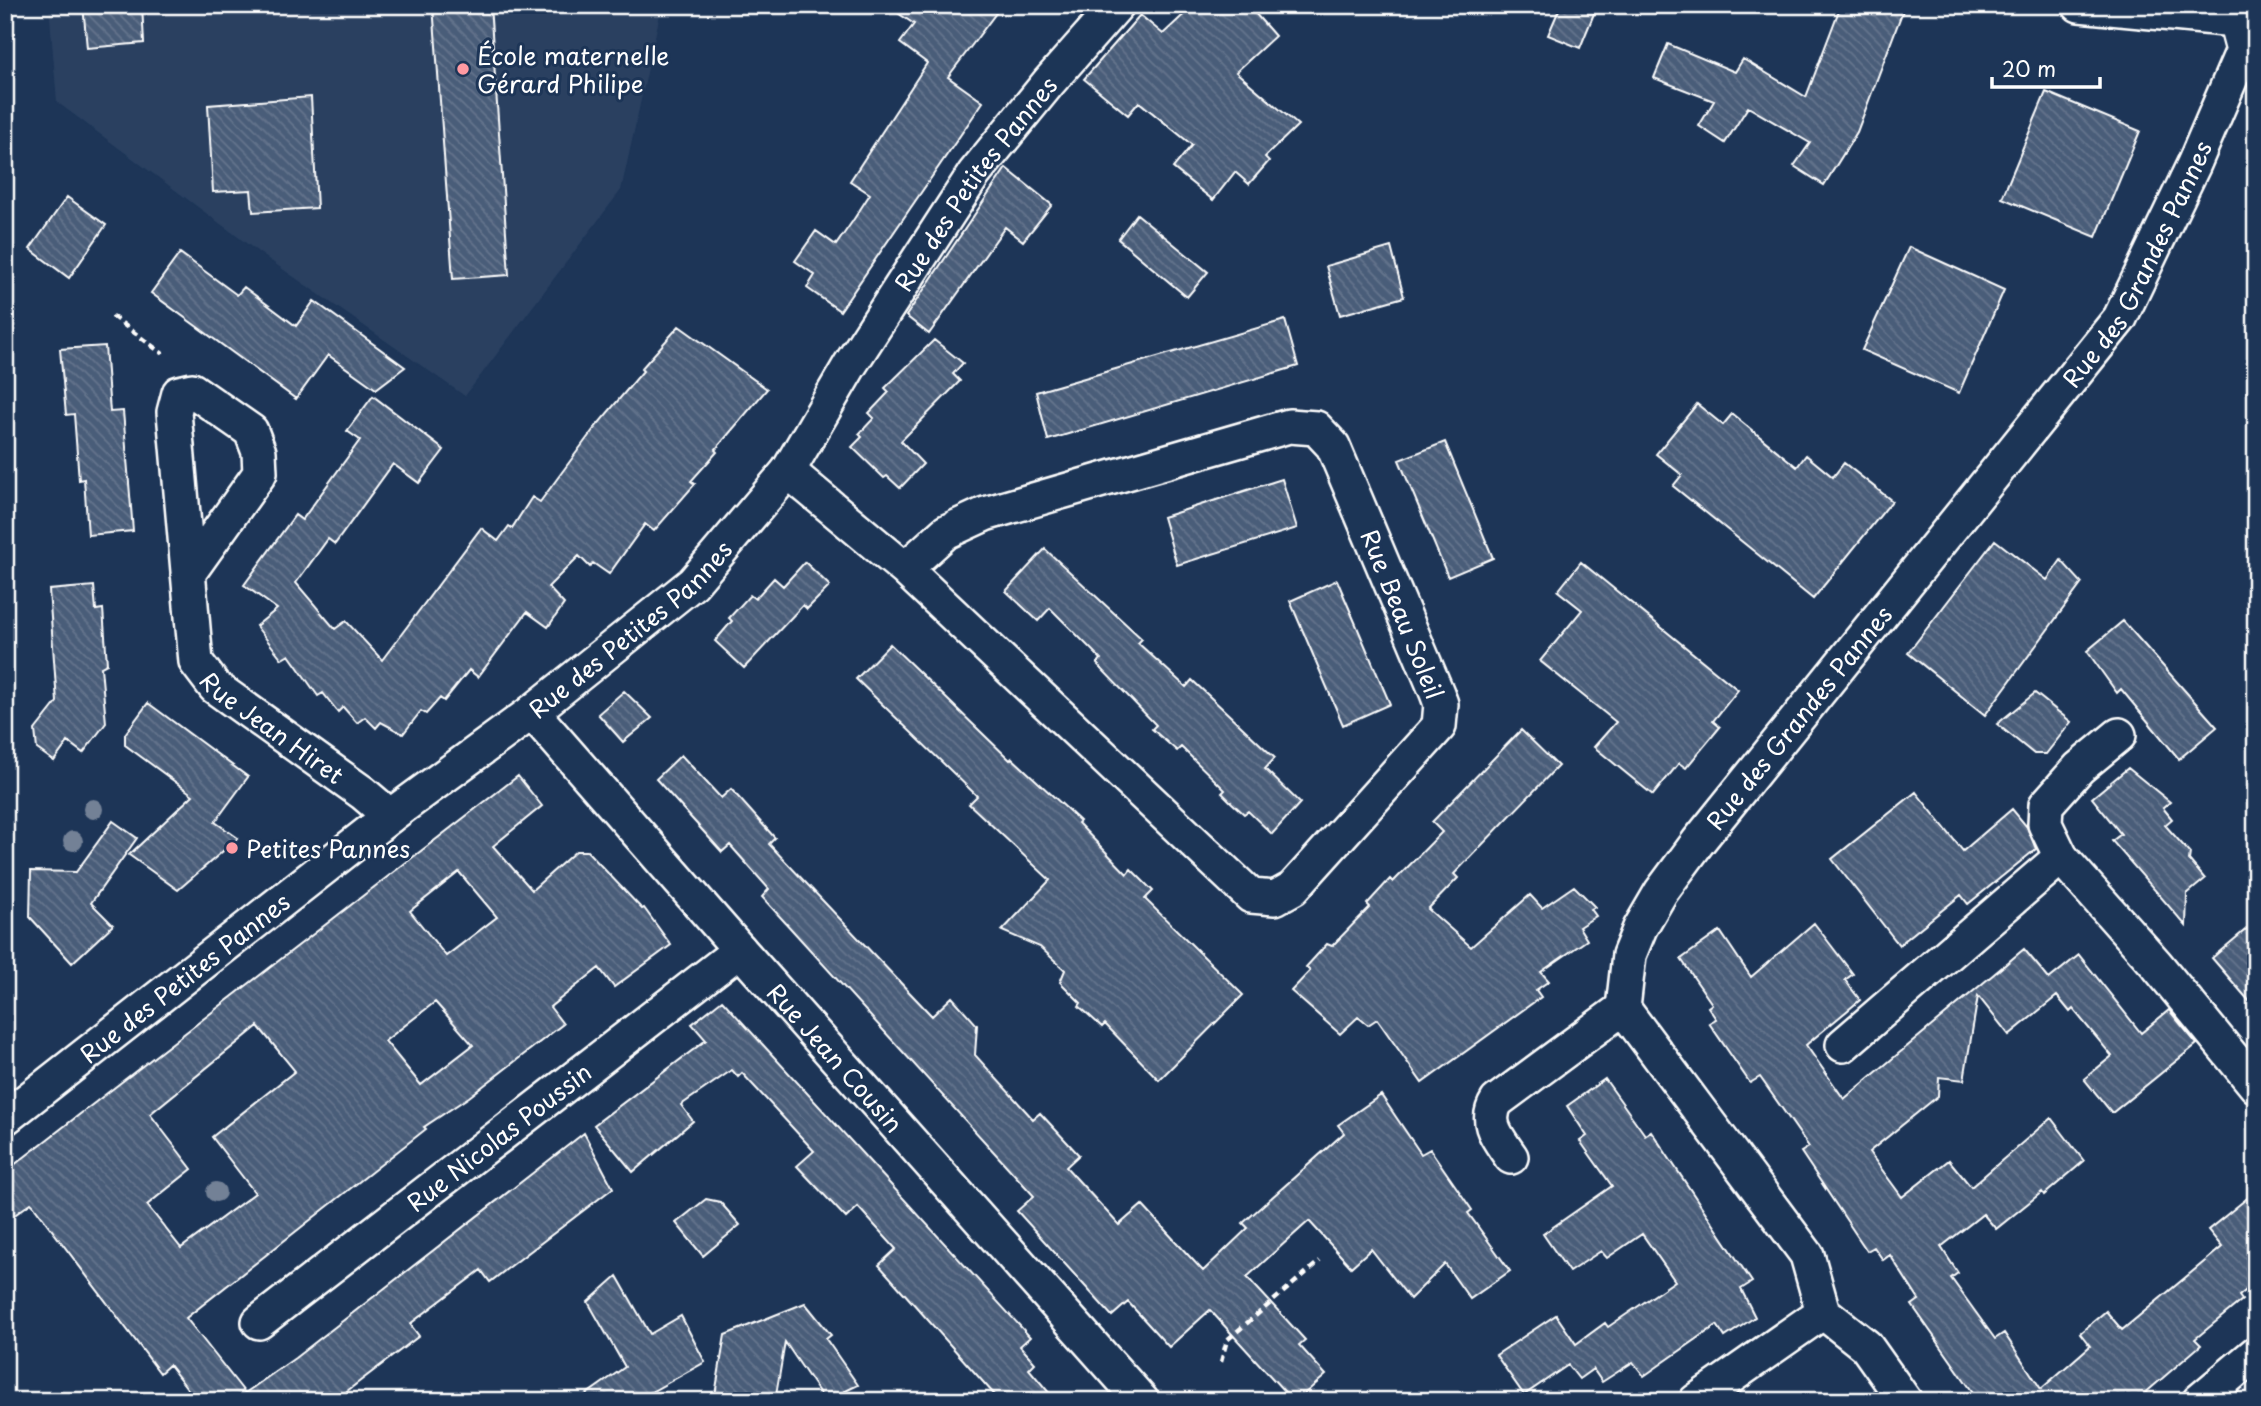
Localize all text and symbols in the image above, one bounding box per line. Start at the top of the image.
place label: École maternelle Gérard Philipe [477,37,669,101]
scale bar [1992,46,2100,90]
text: 20 m [2002,52,2056,84]
marker: École maternelle Gérard Philipe [455,61,471,77]
street label: Rue des Petites Pannes [885,68,1065,298]
street label: Rue des Grandes Pannes [2053,135,2220,395]
street label: Rue Beau Soleil [1353,524,1453,704]
street label: Rue des Petites Pannes [520,532,740,726]
street label: Rue des Grandes Pannes [1697,597,1900,837]
street label: Rue Jean Hiret [192,664,352,792]
place label: Petites Pannes [246,830,410,866]
marker: Petites Pannes [224,840,240,856]
street label: Rue des Petites Pannes [72,883,297,1071]
street label: Rue Jean Cousin [759,975,912,1140]
street label: Rue Nicolas Poussin [399,1054,599,1220]

